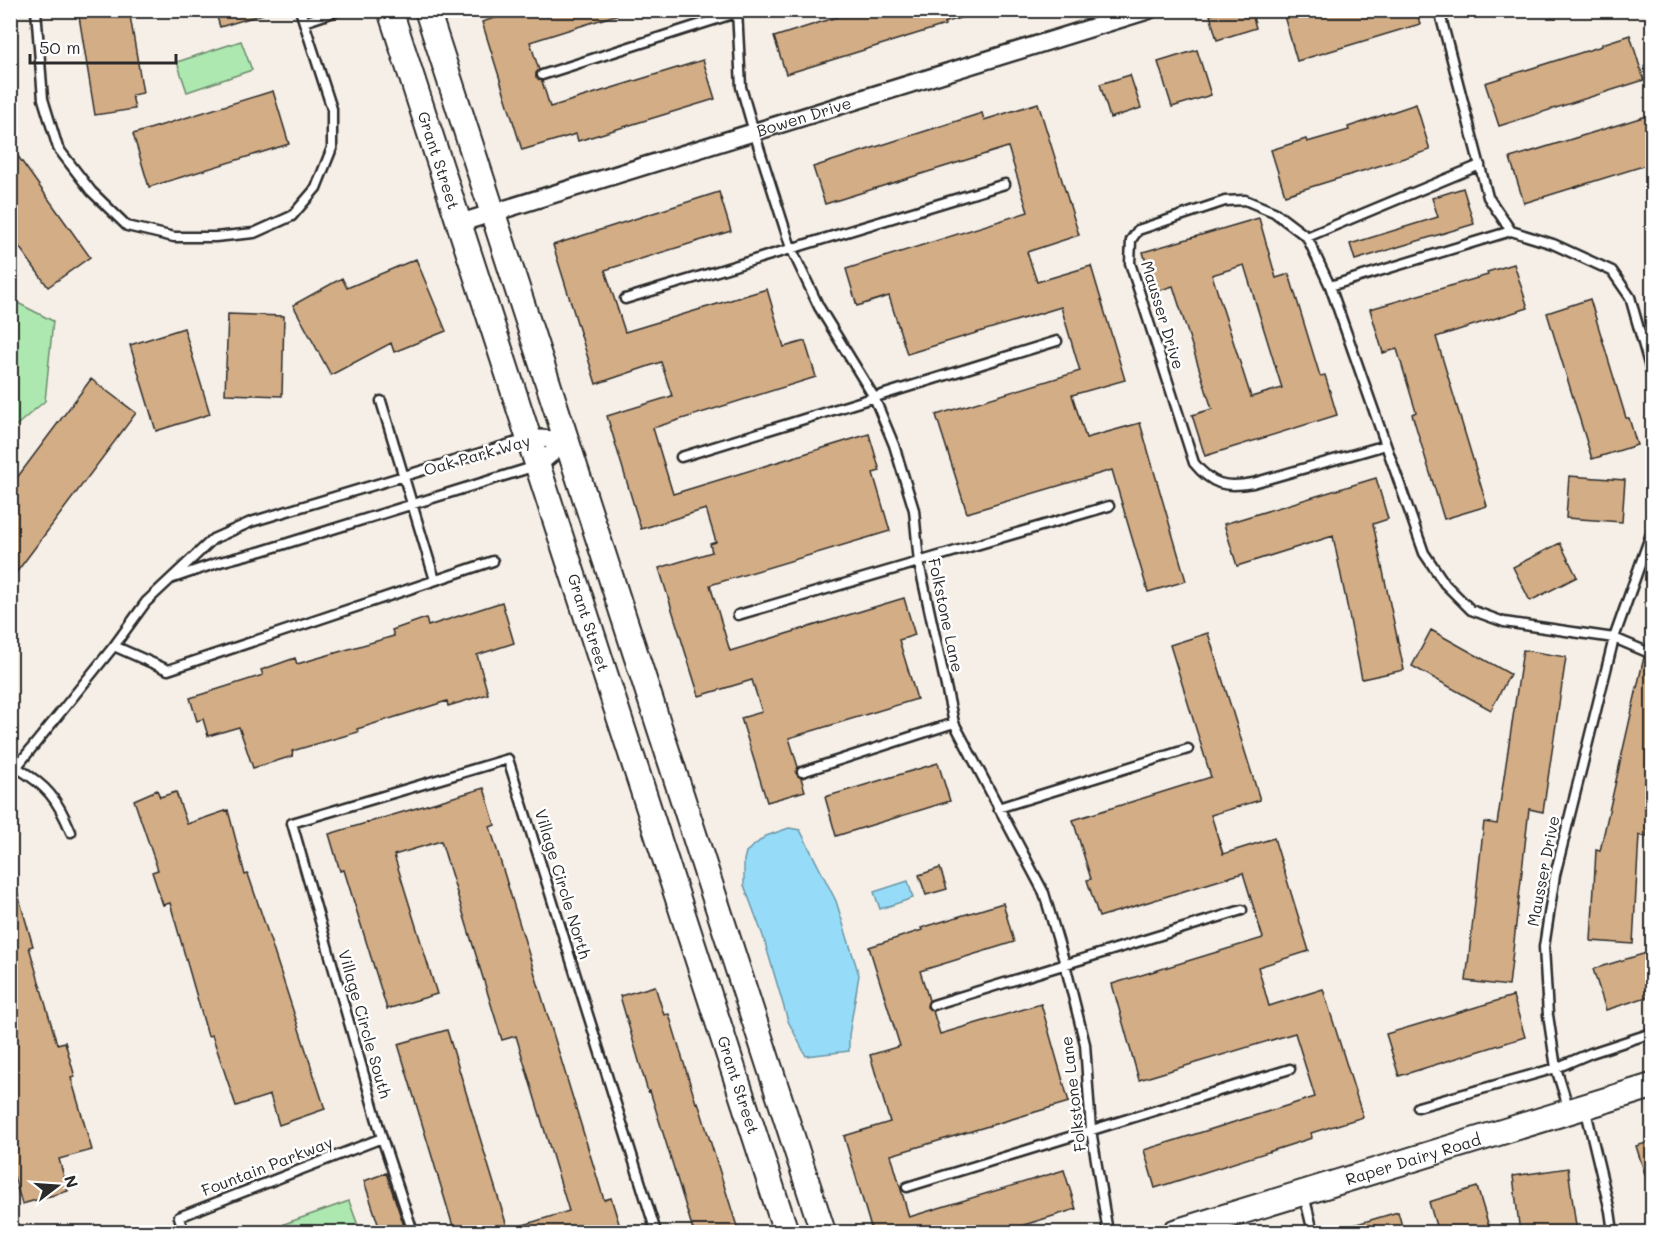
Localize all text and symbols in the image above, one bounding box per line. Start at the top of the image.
scale bar [30,27,176,65]
text: 50 m [39,35,81,59]
street label: Bowen Drive [754,92,854,141]
street label: Grant Street [413,108,465,212]
street label: Mausser Drive [1137,258,1190,372]
street label: Oak Park Way [421,429,533,480]
street label: Folkstone Lane [924,556,969,674]
street label: Grant Street [563,571,615,674]
street label: Village Circle North [531,806,596,961]
street label: Mausser Drive [1521,814,1564,928]
street label: Village Circle South [334,947,397,1101]
street label: Grant Street [713,1033,765,1137]
street label: Folkstone Lane [1055,1035,1090,1153]
street label: Raper Dairy Road [1343,1128,1483,1189]
street label: Fountain Parkway [198,1131,335,1200]
north arrow [27,1156,87,1216]
text: N [60,1173,84,1190]

